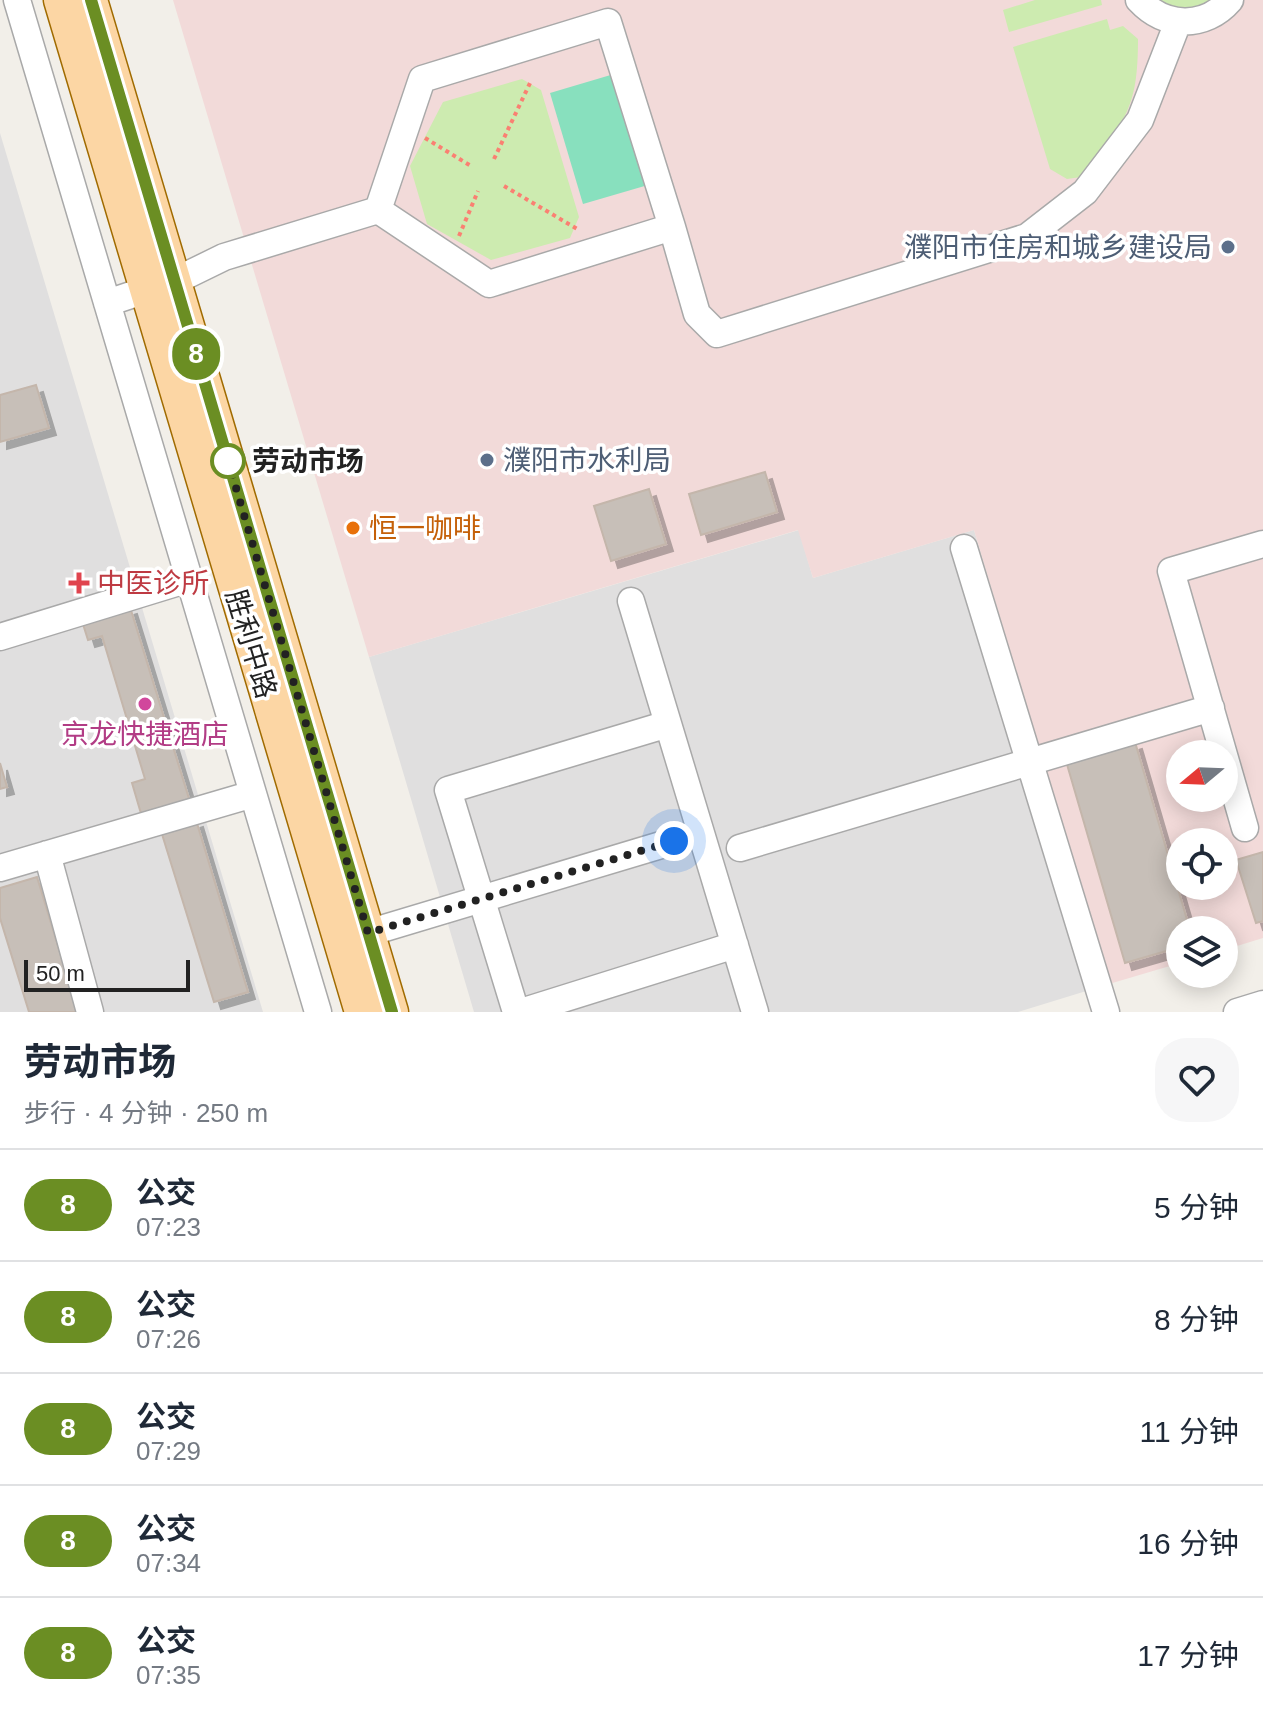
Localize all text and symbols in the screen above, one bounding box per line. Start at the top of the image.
place label: 濮阳市住房和城乡建设局 [904,232,1212,263]
marker: 濮阳市住房和城乡建设局 [1219,238,1237,256]
line badge: 8 [170,328,222,380]
text: 8 [188,338,204,369]
marker: 劳动市场 [211,444,245,478]
place label: 濮阳市水利局 [503,445,671,476]
place label: 劳动市场 [252,446,364,477]
marker: 濮阳市水利局 [478,451,496,469]
place label: 恒一咖啡 [369,513,481,544]
marker: 恒一咖啡 [344,519,362,537]
place label: 中医诊所 [97,568,209,599]
marker: 中医诊所 [68,572,90,594]
street label: 胜利中路 [220,586,282,702]
marker: 京龙快捷酒店 [136,695,154,713]
place label: 京龙快捷酒店 [61,719,229,750]
north arrow [1166,740,1238,812]
map controls [1166,740,1238,988]
your location [654,821,694,861]
button: locate [1166,828,1238,900]
button: layers [1166,916,1238,988]
scale bar [24,956,190,992]
text: 50 m [36,961,85,986]
button: heart [1155,1038,1239,1122]
text: 劳动市场 [24,1041,176,1083]
text: 步行 · 4 分钟 · 250 m [24,1098,268,1128]
text: 公交 [136,1176,196,1209]
text: 8 [60,1189,76,1220]
text: 5 分钟 [1154,1191,1239,1224]
text: 07:23 [136,1212,201,1242]
text: 公交 [136,1288,196,1321]
text: 8 [60,1301,76,1332]
text: 8 分钟 [1154,1303,1239,1336]
text: 07:26 [136,1324,201,1354]
text: 公交 [136,1400,196,1433]
text: 8 [60,1413,76,1444]
text: 11 分钟 [1140,1415,1239,1448]
text: 07:29 [136,1436,201,1466]
text: 公交 [136,1512,196,1545]
text: 8 [60,1525,76,1556]
text: 16 分钟 [1137,1527,1239,1560]
text: 07:34 [136,1548,201,1578]
text: 公交 [136,1624,196,1657]
text: 8 [60,1637,76,1668]
text: 17 分钟 [1137,1639,1239,1672]
text: 07:35 [136,1660,201,1690]

